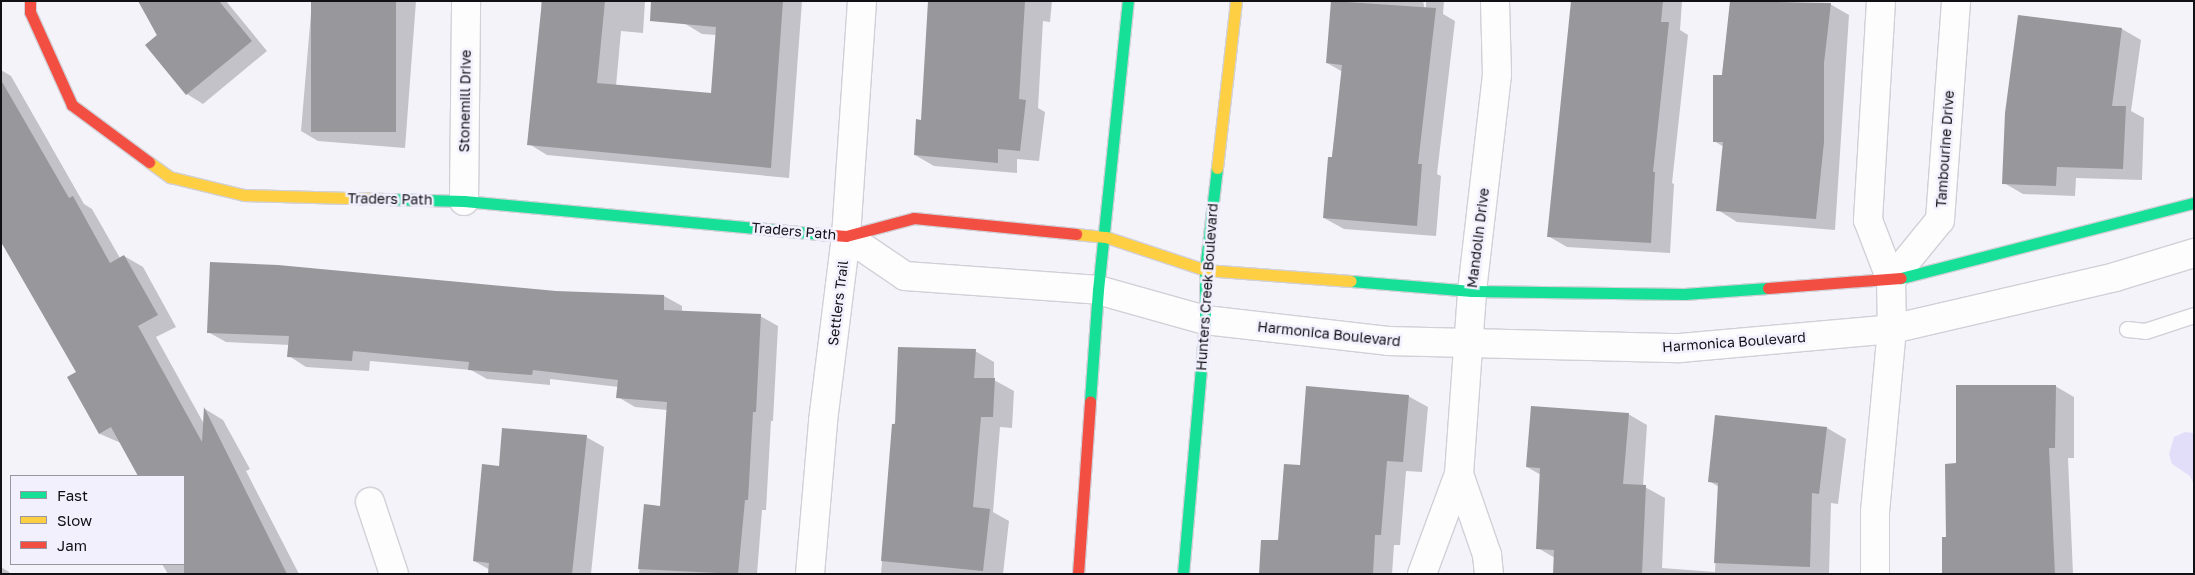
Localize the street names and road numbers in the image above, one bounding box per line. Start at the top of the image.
street label: Stonemill Drive [456,50,474,152]
street label: Tambourine Drive [1933,90,1957,208]
street label: Mandolin Drive [1464,187,1492,289]
street label: Traders Path [347,190,433,208]
street label: Hunters Creek Boulevard [1193,203,1221,371]
street label: Traders Path [751,219,837,243]
street label: Settlers Trail [824,259,852,347]
street label: Harmonica Boulevard [1257,318,1401,350]
street label: Harmonica Boulevard [1662,329,1806,355]

